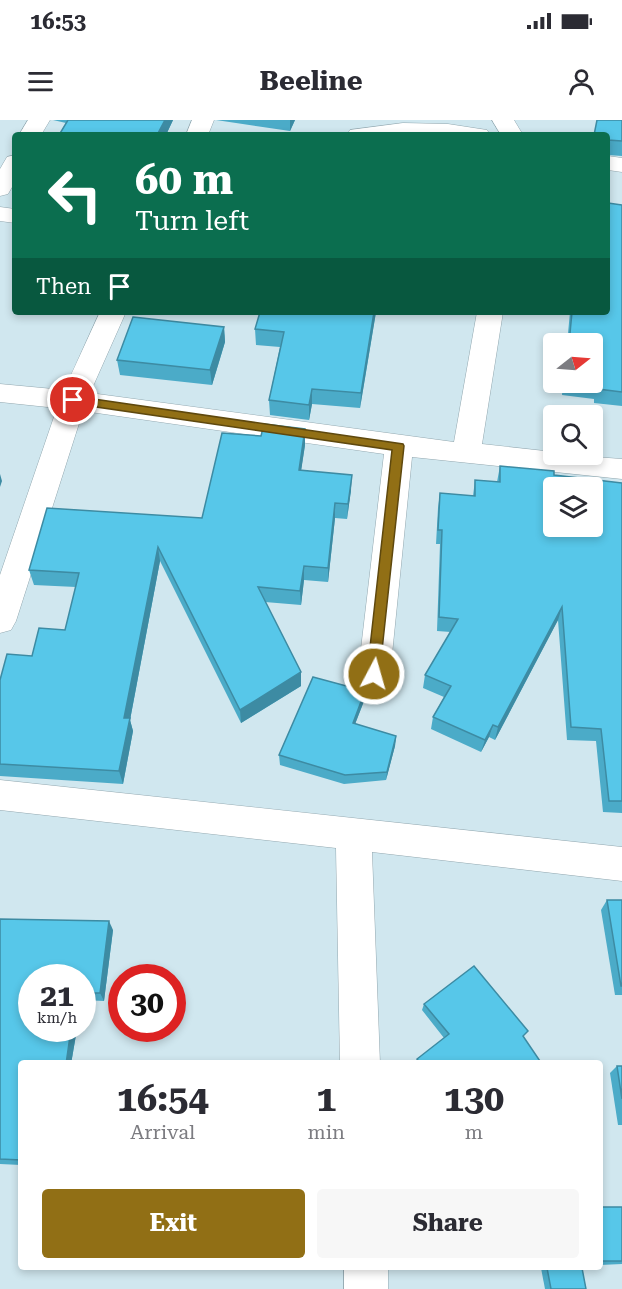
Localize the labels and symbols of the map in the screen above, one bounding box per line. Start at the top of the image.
north arrow [543,333,603,393]
pin [47,374,98,425]
position arrow [342,642,406,706]
speed limit sign: 30 [108,964,186,1042]

